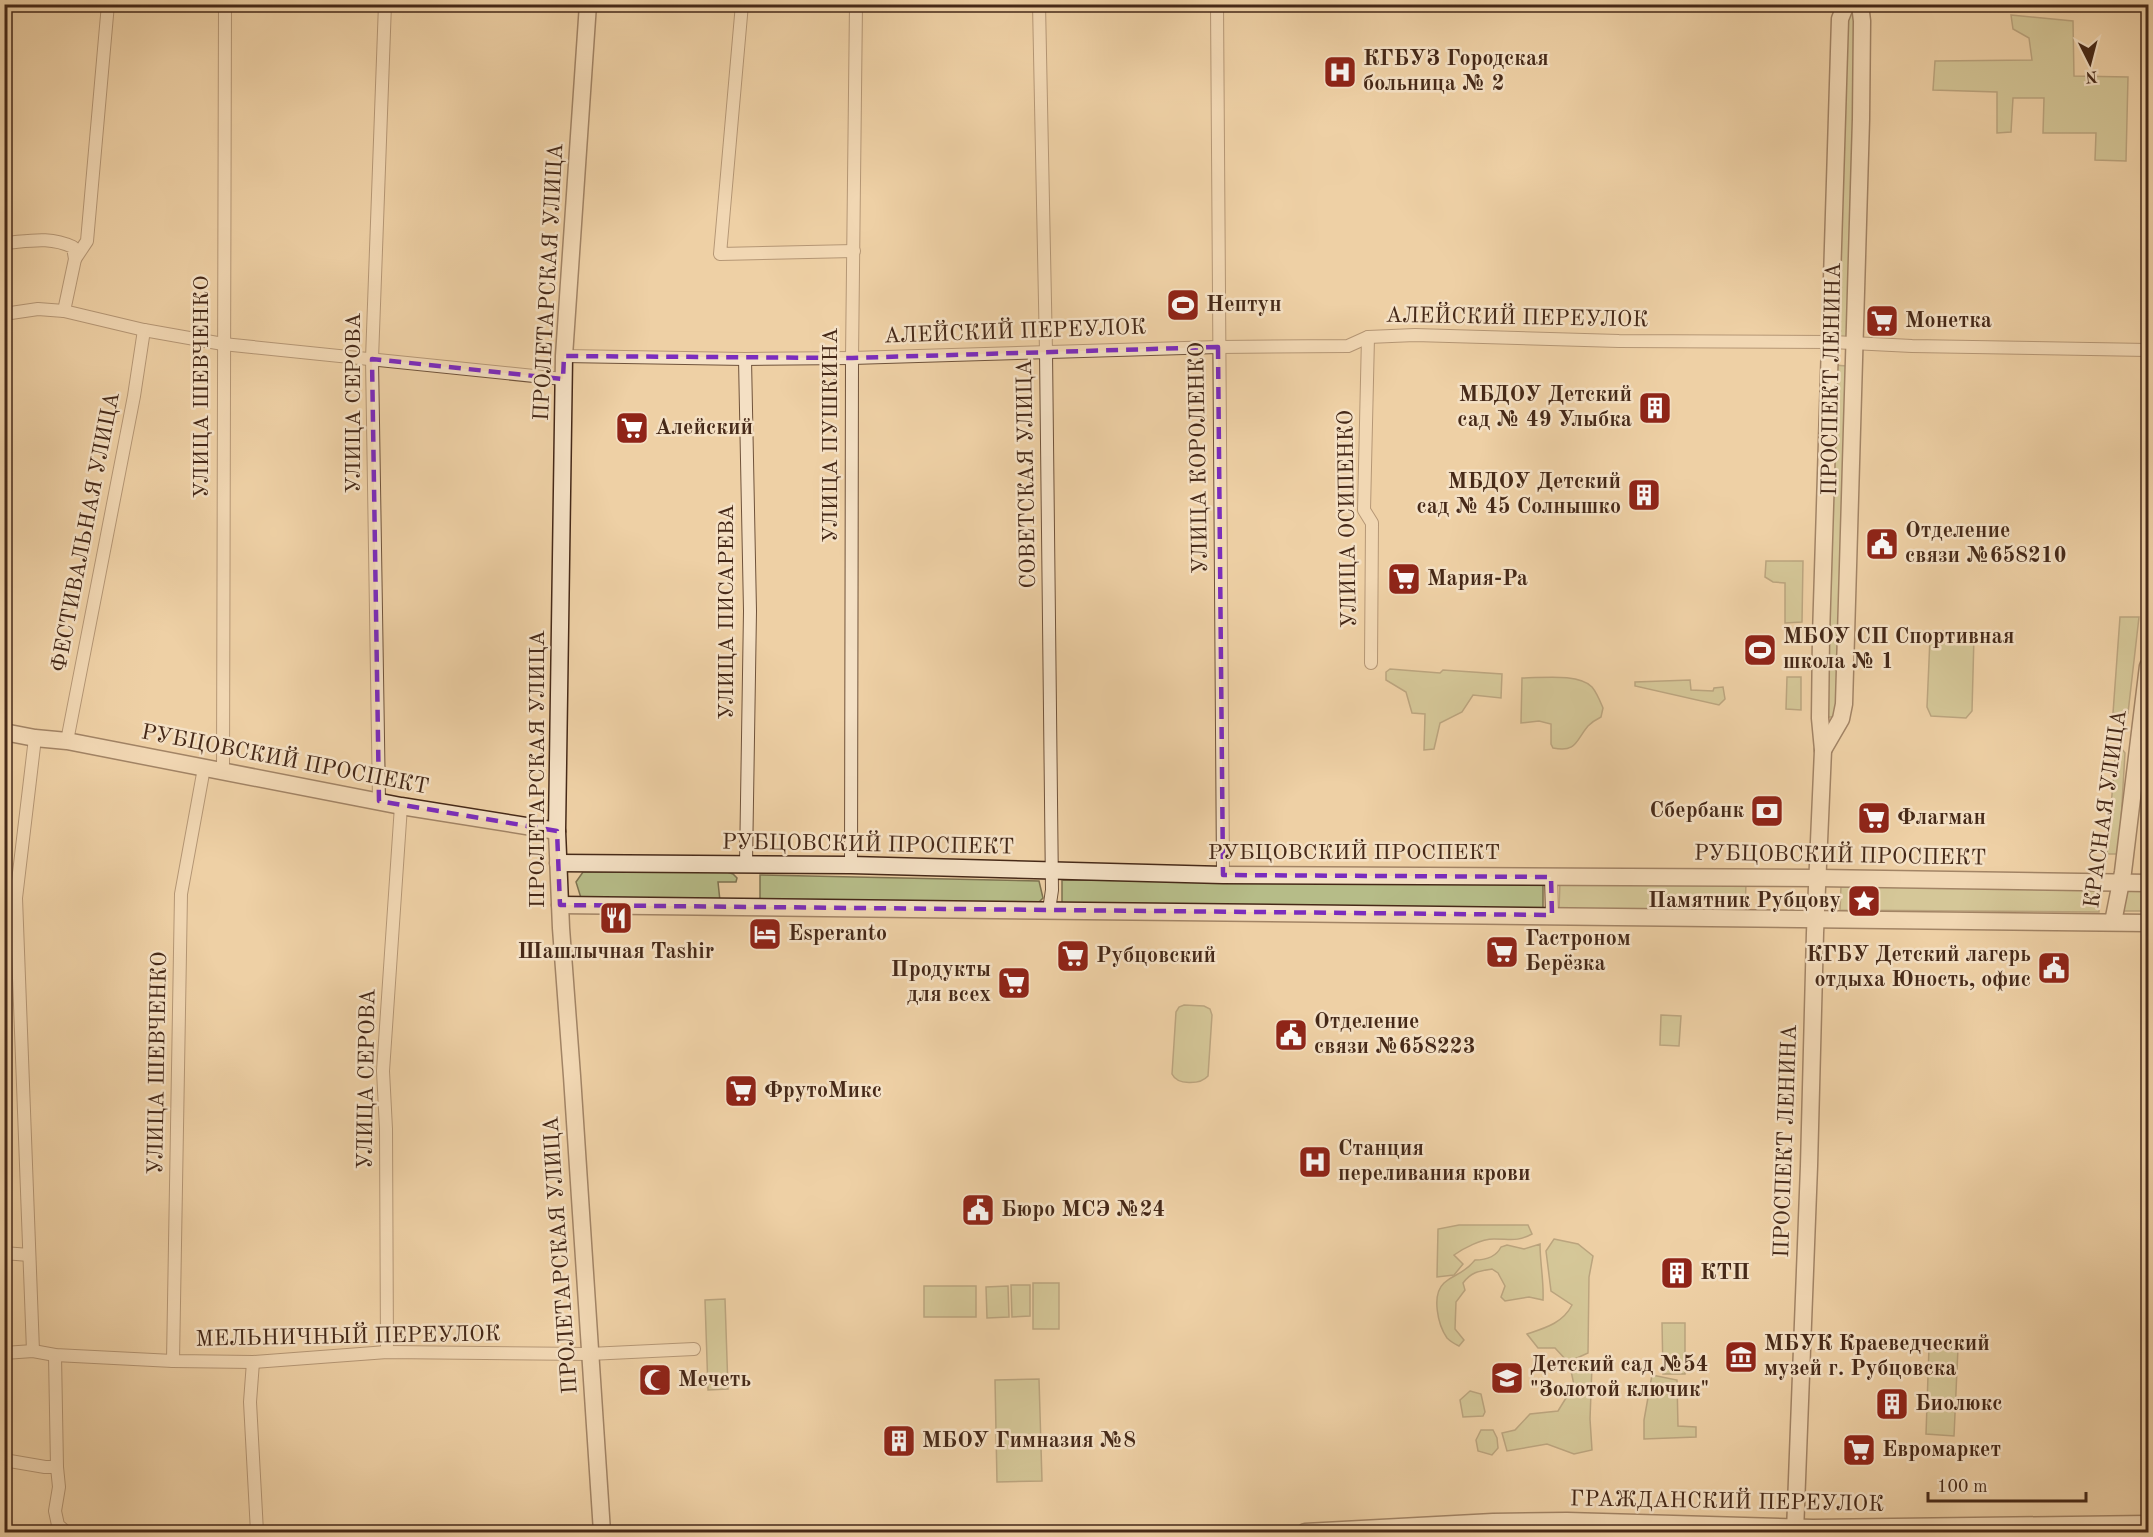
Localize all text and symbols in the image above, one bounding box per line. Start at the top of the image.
north arrow [2060,33,2120,93]
place label: КГБУЗ Городская больница № 2 [1363,48,1549,95]
hospital icon: КГБУЗ Городская больница № 2 [1322,54,1358,90]
text: N [2084,67,2098,85]
street label: ПРОЛЕТАРСКАЯ УЛИЦА [531,142,567,422]
street label: ПРОСПЕКТ ЛЕНИНА [1819,262,1845,496]
street label: УЛИЦА ШЕВЧЕНКО [191,275,213,499]
sports icon: Нептун [1165,287,1201,323]
place label: Нептун [1206,294,1282,316]
street label: АЛЕЙСКИЙ ПЕРЕУЛОК [1385,301,1649,331]
supermarket icon: Монетка [1864,303,1900,339]
place label: Монетка [1905,310,1992,332]
street label: УЛИЦА СЕРОВА [343,312,365,494]
street label: АЛЕЙСКИЙ ПЕРЕУЛОК [883,312,1147,348]
street label: УЛИЦА ПУШКИНА [820,327,842,543]
street label: УЛИЦА КОРОЛЕНКО [1186,342,1212,574]
street label: СОВЕТСКАЯ УЛИЦА [1014,359,1040,589]
place label: МБДОУ Детский сад № 49 Улыбка [1457,384,1632,431]
street label: ФЕСТИВАЛЬНАЯ УЛИЦА [48,390,124,674]
building icon: МБДОУ Детский сад № 49 Улыбка [1637,390,1673,426]
supermarket icon: Алейский [614,410,650,446]
street label: УЛИЦА ОСИПЕНКО [1335,410,1361,628]
place label: Алейский [655,417,753,439]
place label: МБДОУ Детский сад № 45 Солнышко [1416,471,1621,518]
building icon: МБДОУ Детский сад № 45 Солнышко [1626,477,1662,513]
street label: УЛИЦА ПИСАРЕВА [716,504,738,720]
place label: Отделение связи №658210 [1905,520,2066,567]
public building icon: Отделение связи №658210 [1864,526,1900,562]
supermarket icon: Мария-Ра [1386,561,1422,597]
place label: Мария-Ра [1427,568,1528,590]
place label: МБОУ СП Спортивная школа № 1 [1783,626,2014,673]
street label: ПРОЛЕТАРСКАЯ УЛИЦА [527,630,549,908]
sports icon: МБОУ СП Спортивная школа № 1 [1742,632,1778,668]
street label: КРАСНАЯ УЛИЦА [2081,708,2131,910]
street label: РУБЦОВСКИЙ ПРОСПЕКТ [139,717,431,799]
bank icon: Сбербанк [1749,793,1785,829]
place label: Сбербанк [1650,800,1744,822]
supermarket icon: Флагман [1856,800,1892,836]
place label: Флагман [1897,807,1986,829]
street label: РУБЦОВСКИЙ ПРОСПЕКТ [722,827,1015,859]
street label: РУБЦОВСКИЙ ПРОСПЕКТ [1208,838,1500,864]
street label: РУБЦОВСКИЙ ПРОСПЕКТ [1694,838,1987,870]
place icon: Памятник Рубцову [1846,883,1882,919]
place label: Памятник Рубцову [1648,890,1841,912]
restaurant icon: Шашлычная Tashir [598,900,634,936]
hotel icon: Esperanto [747,916,783,952]
place label: Esperanto [788,923,887,945]
place label: Гастроном Берёзка [1525,928,1631,975]
supermarket icon: Гастроном Берёзка [1484,934,1520,970]
supermarket icon: Рубцовский [1055,938,1091,974]
place label: Шашлычная Tashir [518,941,714,963]
place label: КГБУ Детский лагерь отдыха Юность, офис [1806,944,2031,992]
place label: Рубцовский [1096,945,1216,967]
public building icon: КГБУ Детский лагерь отдыха Юность, офис [2036,950,2072,986]
street label: УЛИЦА ШЕВЧЕНКО [145,951,171,1175]
place label: Продукты для всех [891,959,991,1006]
supermarket icon: Продукты для всех [996,965,1032,1001]
street label: УЛИЦА СЕРОВА [354,988,380,1170]
place label: Отделение связи №658223 [1314,1011,1475,1058]
public building icon: Отделение связи №658223 [1273,1017,1309,1053]
street label: ПРОСПЕКТ ЛЕНИНА [1771,1024,1801,1258]
supermarket icon: ФрутоМикс [723,1073,759,1109]
place label: ФрутоМикс [764,1080,882,1102]
street label: ПРОЛЕТАРСКАЯ УЛИЦА [540,1115,582,1395]
place label: Станция переливания крови [1338,1138,1531,1185]
hospital icon: Станция переливания крови [1297,1144,1333,1180]
public building icon: Бюро МСЭ №24 [960,1192,996,1228]
place label: Бюро МСЭ №24 [1001,1199,1165,1221]
building icon: КТП [1659,1255,1695,1291]
place label: КТП [1700,1262,1750,1284]
street label: МЕЛЬНИЧНЫЙ ПЕРЕУЛОК [195,1319,501,1351]
place label: МБУК Краеведческий музей г. Рубцовска [1764,1333,1990,1380]
museum icon: МБУК Краеведческий музей г. Рубцовска [1723,1339,1759,1375]
place label: Детский сад №54 "Золотой ключик" [1530,1354,1709,1401]
school or university icon: Детский сад №54 "Золотой ключик" [1489,1360,1525,1396]
mosque icon: Мечеть [637,1362,673,1398]
place label: Мечеть [678,1369,751,1391]
building icon: Биолюкс [1874,1386,1910,1422]
place label: Биолюкс [1915,1393,2003,1415]
building icon: МБОУ Гимназия №8 [881,1423,917,1459]
place label: МБОУ Гимназия №8 [922,1430,1136,1452]
supermarket icon: Евромаркет [1841,1432,1877,1468]
place label: Евромаркет [1882,1439,2001,1461]
scale bar [1928,1465,2086,1503]
text: 100 m [1937,1478,1988,1496]
street label: ГРАЖДАНСКИЙ ПЕРЕУЛОК [1570,1484,1884,1516]

